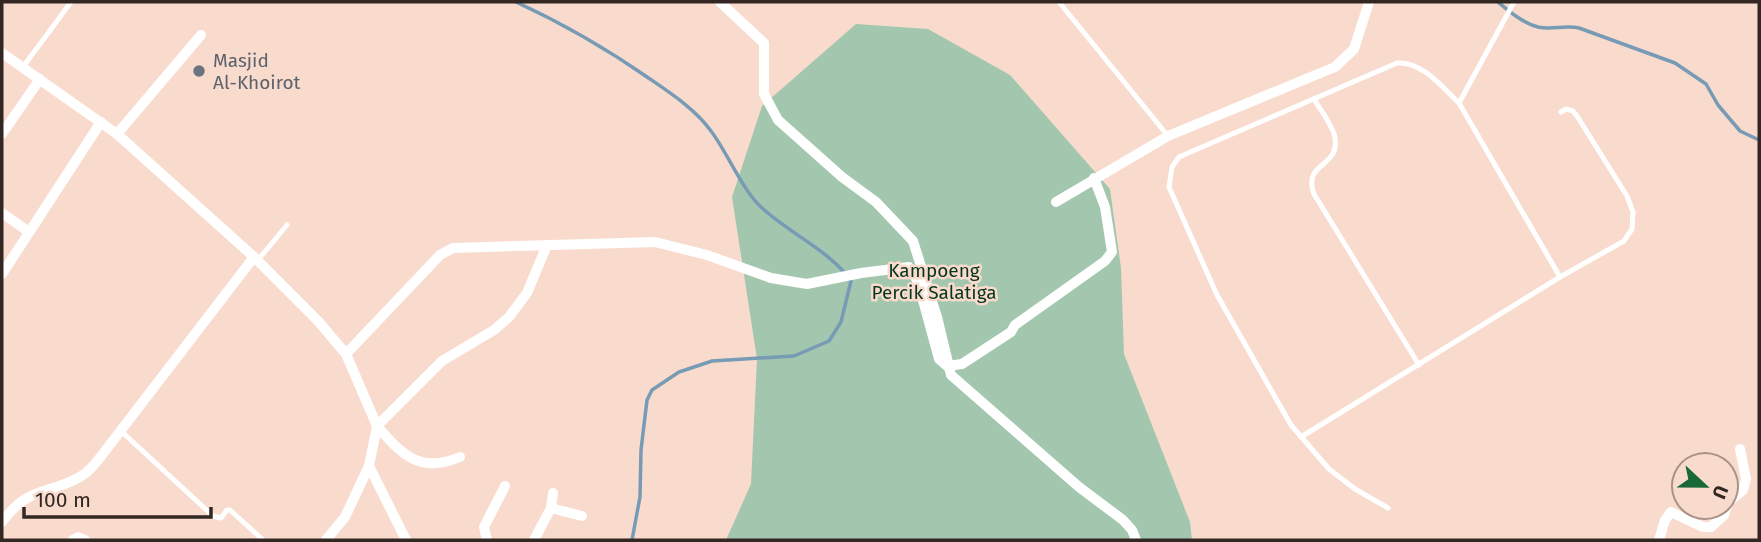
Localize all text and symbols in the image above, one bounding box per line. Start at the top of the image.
place label: Masjid Al-Khoirot [213,49,301,94]
marker: Masjid Al-Khoirot [191,63,207,79]
park label: Kampoeng Percik Salatiga [871,259,997,304]
north arrow [1670,451,1740,521]
scale bar [24,476,212,520]
text: U [1707,482,1733,502]
text: 100 m [35,487,91,513]

